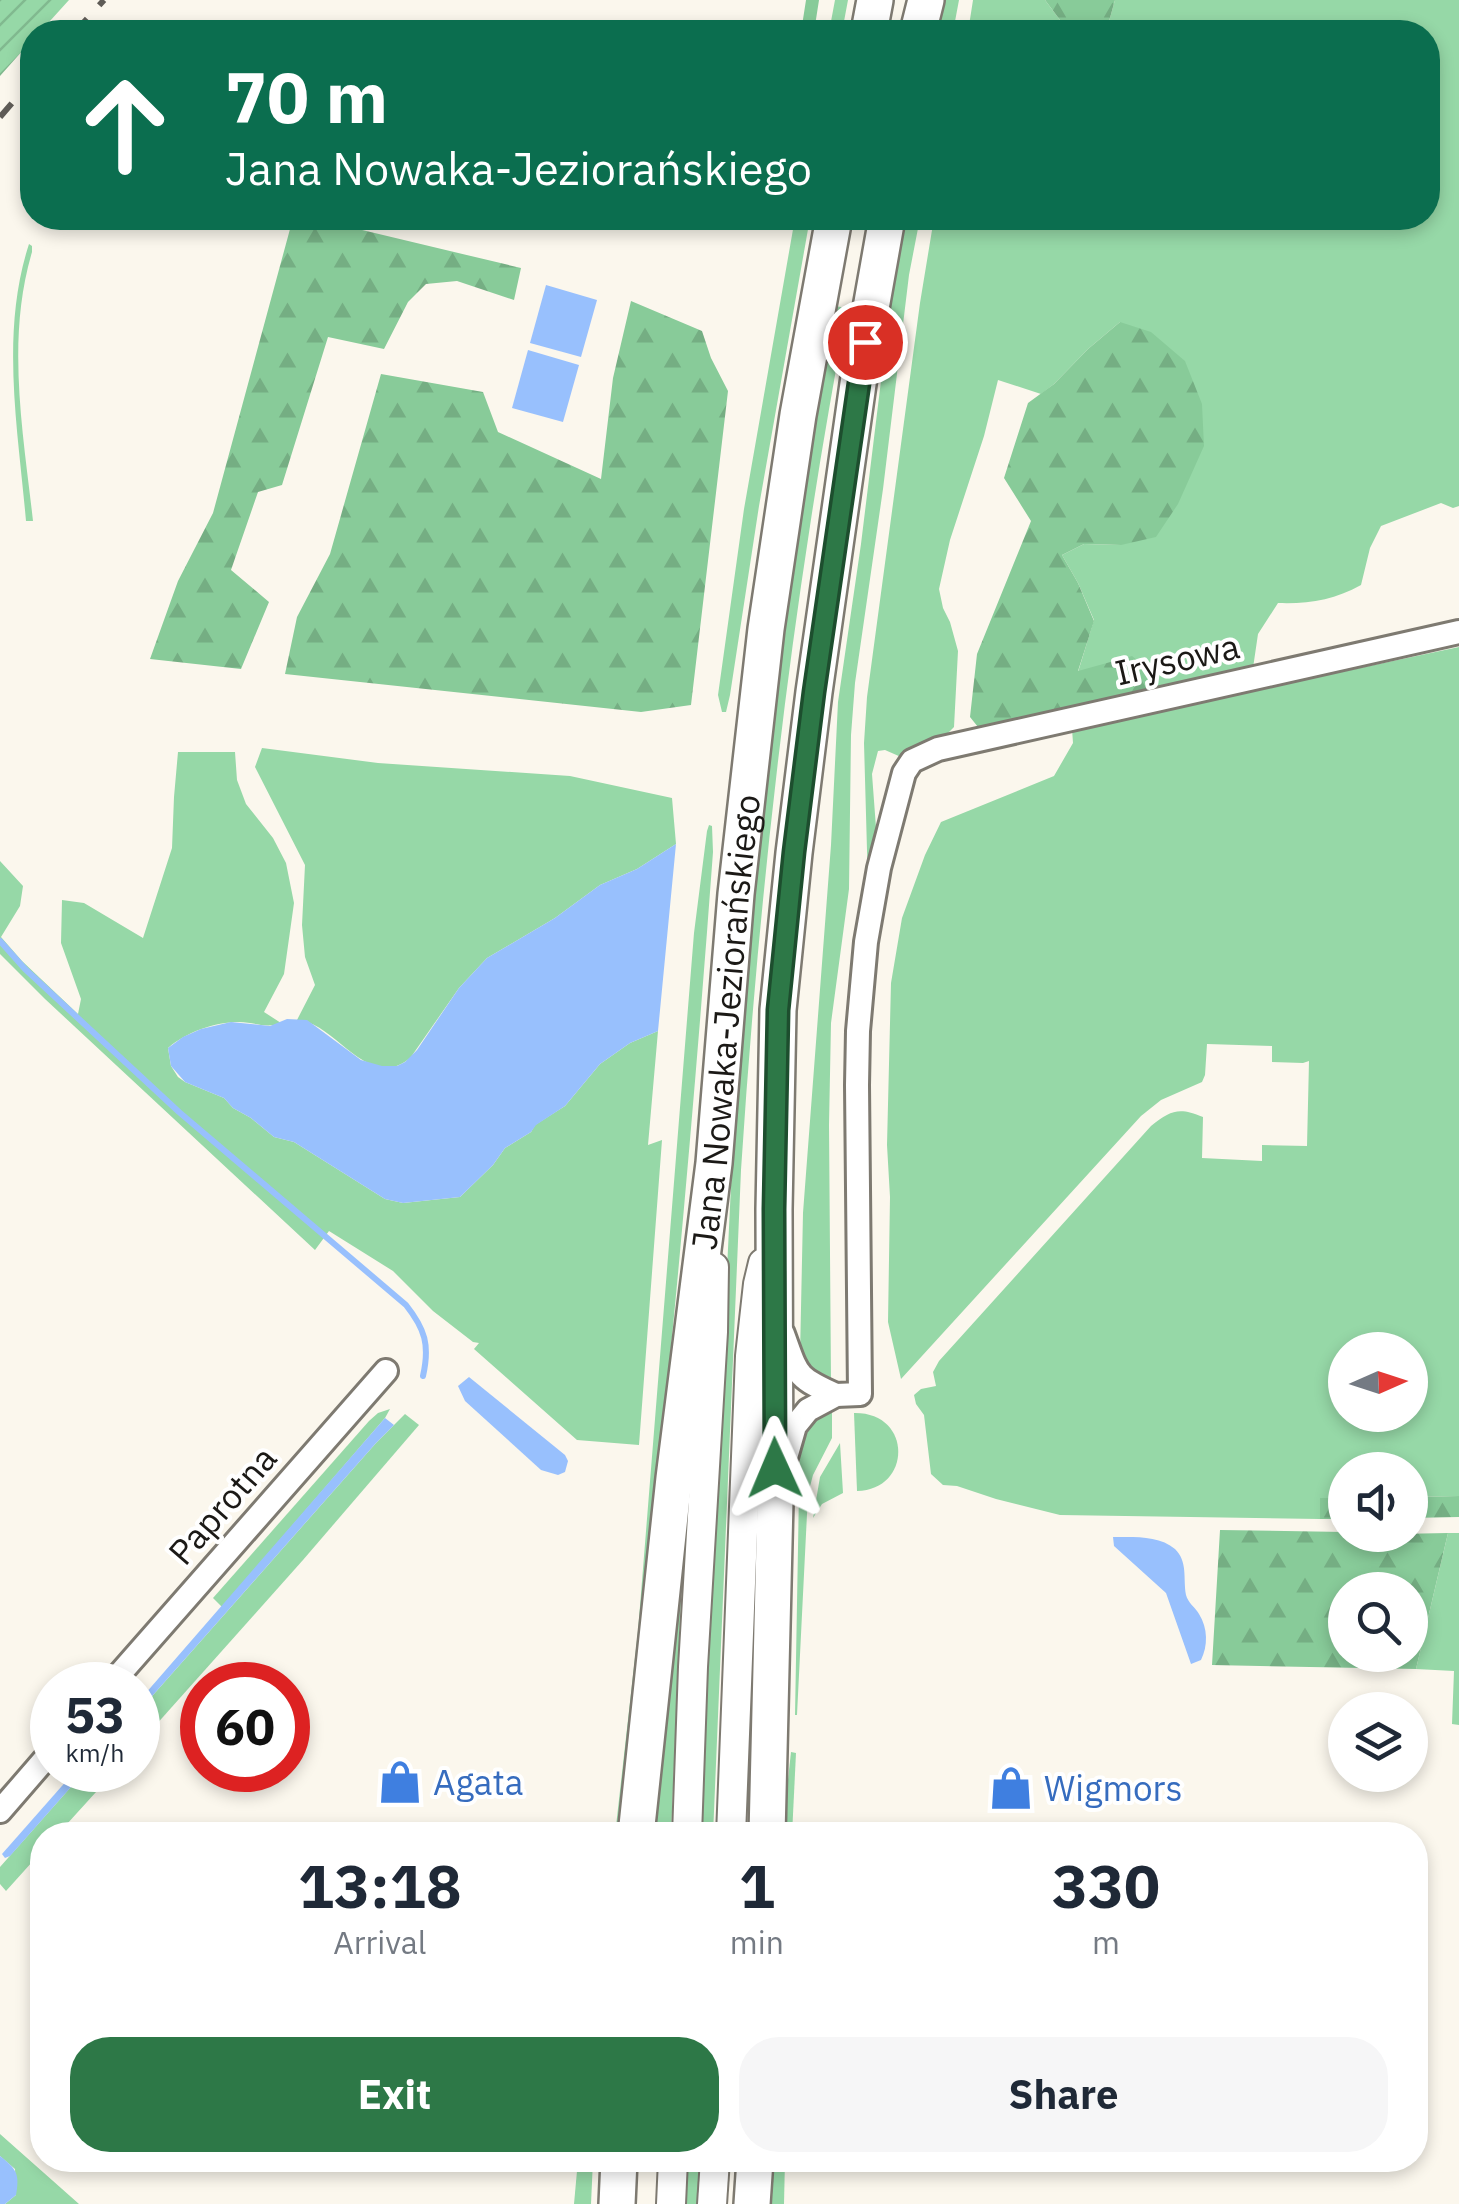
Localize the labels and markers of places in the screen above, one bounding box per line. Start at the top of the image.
pin [823,300,908,385]
shop icon: Agata [376,1758,424,1806]
place label: Agata [433,1759,523,1805]
shop icon: Wigmors [987,1764,1035,1812]
place label: Wigmors [1044,1765,1182,1811]

